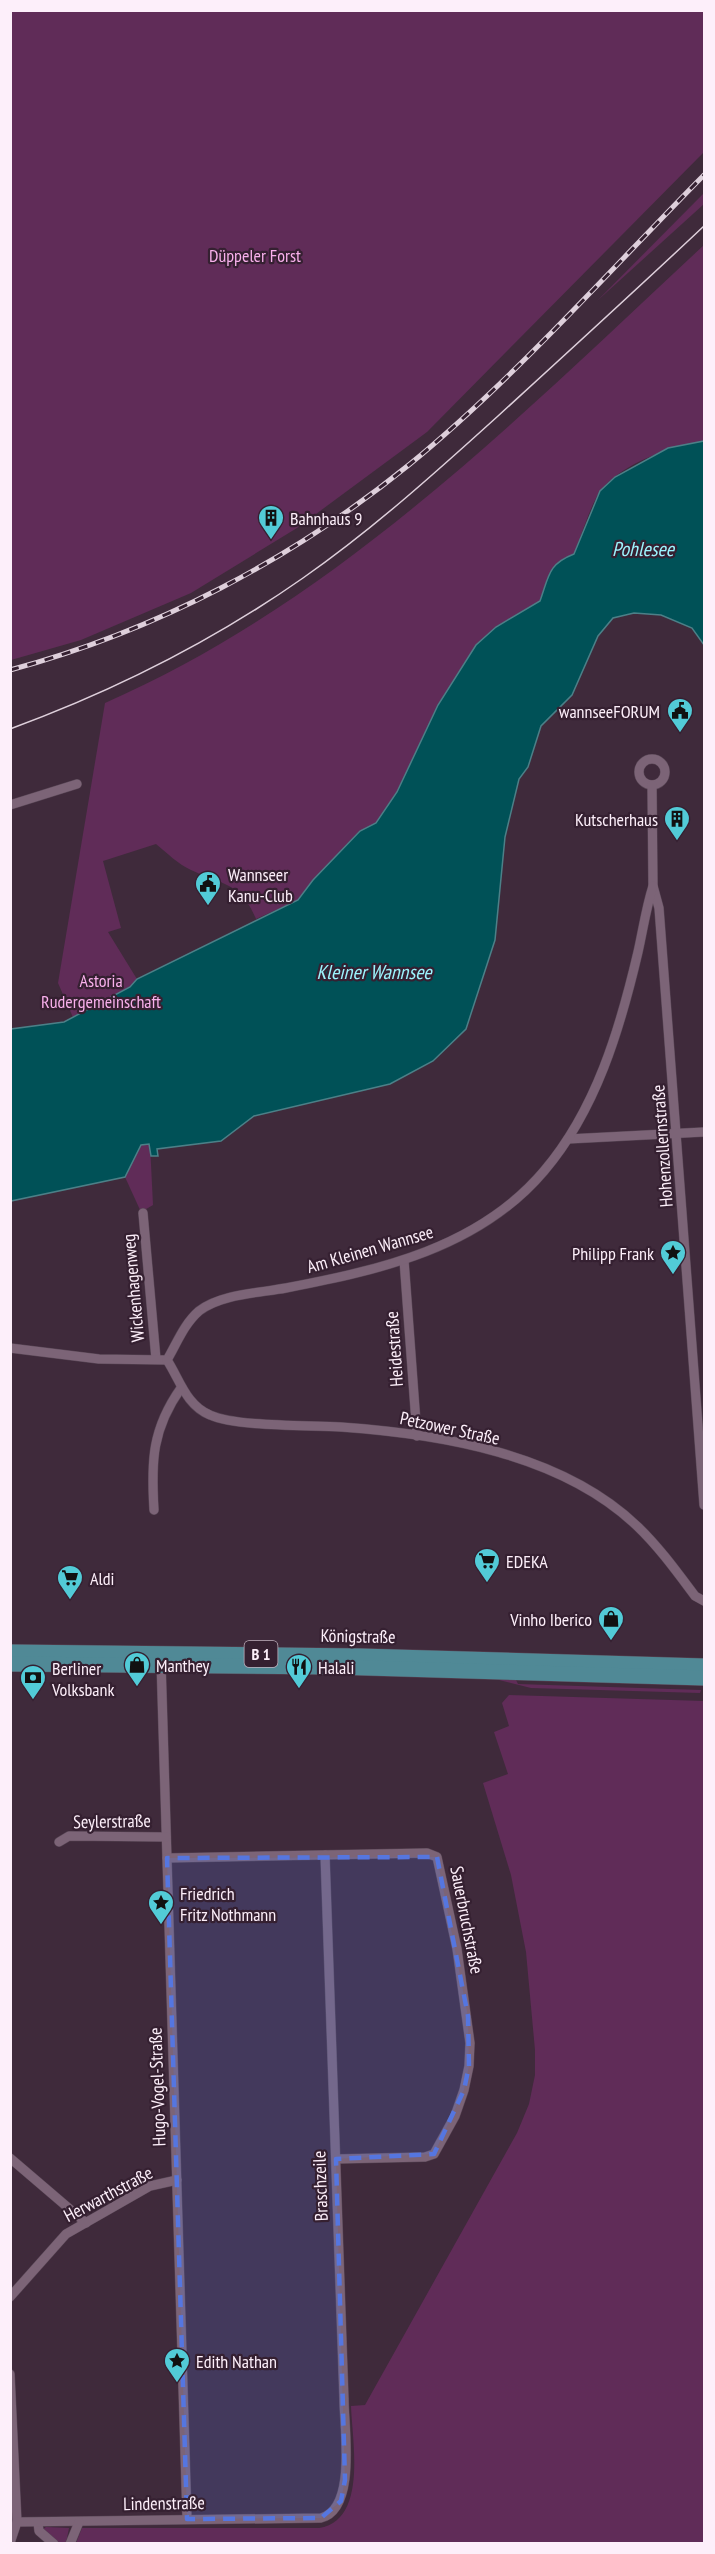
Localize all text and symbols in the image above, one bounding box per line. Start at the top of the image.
park label: Düppeler Forst [209,244,301,267]
building icon: Bahnhaus 9 [256,503,286,541]
place label: Bahnhaus 9 [290,507,362,530]
water label: Pohlesee [612,536,676,562]
public building icon: wannseeFORUM [665,696,695,734]
place label: wannseeFORUM [559,700,660,723]
building icon: Kutscherhaus [662,804,692,842]
place label: Kutscherhaus [575,808,658,831]
place label: Wannseer Kanu-Club [228,863,293,907]
public building icon: Wannseer Kanu-Club [193,869,223,907]
water label: Kleiner Wannsee [317,959,433,985]
park label: Astoria Rudergemeinschaft [41,969,161,1013]
street label: Hohenzollernstraße [646,1084,678,1208]
street label: Am Kleinen Wannsee [304,1220,436,1278]
street label: Wickenhagenweg [117,1233,149,1343]
place icon: Philipp Frank [658,1238,688,1276]
place label: Philipp Frank [572,1242,654,1265]
street label: Heidestraße [380,1310,408,1388]
street label: Petzower Straße [398,1406,502,1450]
supermarket icon: EDEKA [472,1546,502,1584]
place label: EDEKA [506,1550,548,1573]
supermarket icon: Aldi [55,1563,85,1601]
place label: Aldi [90,1567,114,1590]
shop icon: Vinho Iberico [596,1604,626,1642]
place label: Vinho Iberico [509,1608,592,1631]
street label: Königstraße [320,1624,396,1648]
road number: B 1 [244,1641,278,1667]
shop icon: Manthey [122,1650,152,1688]
restaurant icon: Halali [284,1652,314,1690]
place label: Manthey [156,1654,210,1677]
place label: Halali [318,1656,354,1679]
place label: Berliner Volksbank [51,1657,114,1701]
bank icon: Berliner Volksbank [18,1663,48,1701]
street label: Seylerstraße [73,1809,151,1833]
street label: Sauerbruchstraße [445,1864,489,1976]
place label: Friedrich Fritz Nothmann [180,1882,276,1926]
place icon: Friedrich Fritz Nothmann [146,1888,176,1926]
street label: Hugo-Vogel-Straße [143,2027,171,2147]
street label: Braschzeile [307,2150,333,2222]
street label: Herwarthstraße [60,2161,156,2227]
place icon: Edith Nathan [162,2346,192,2384]
place label: Edith Nathan [196,2350,277,2373]
street label: Lindenstraße [123,2491,205,2515]

